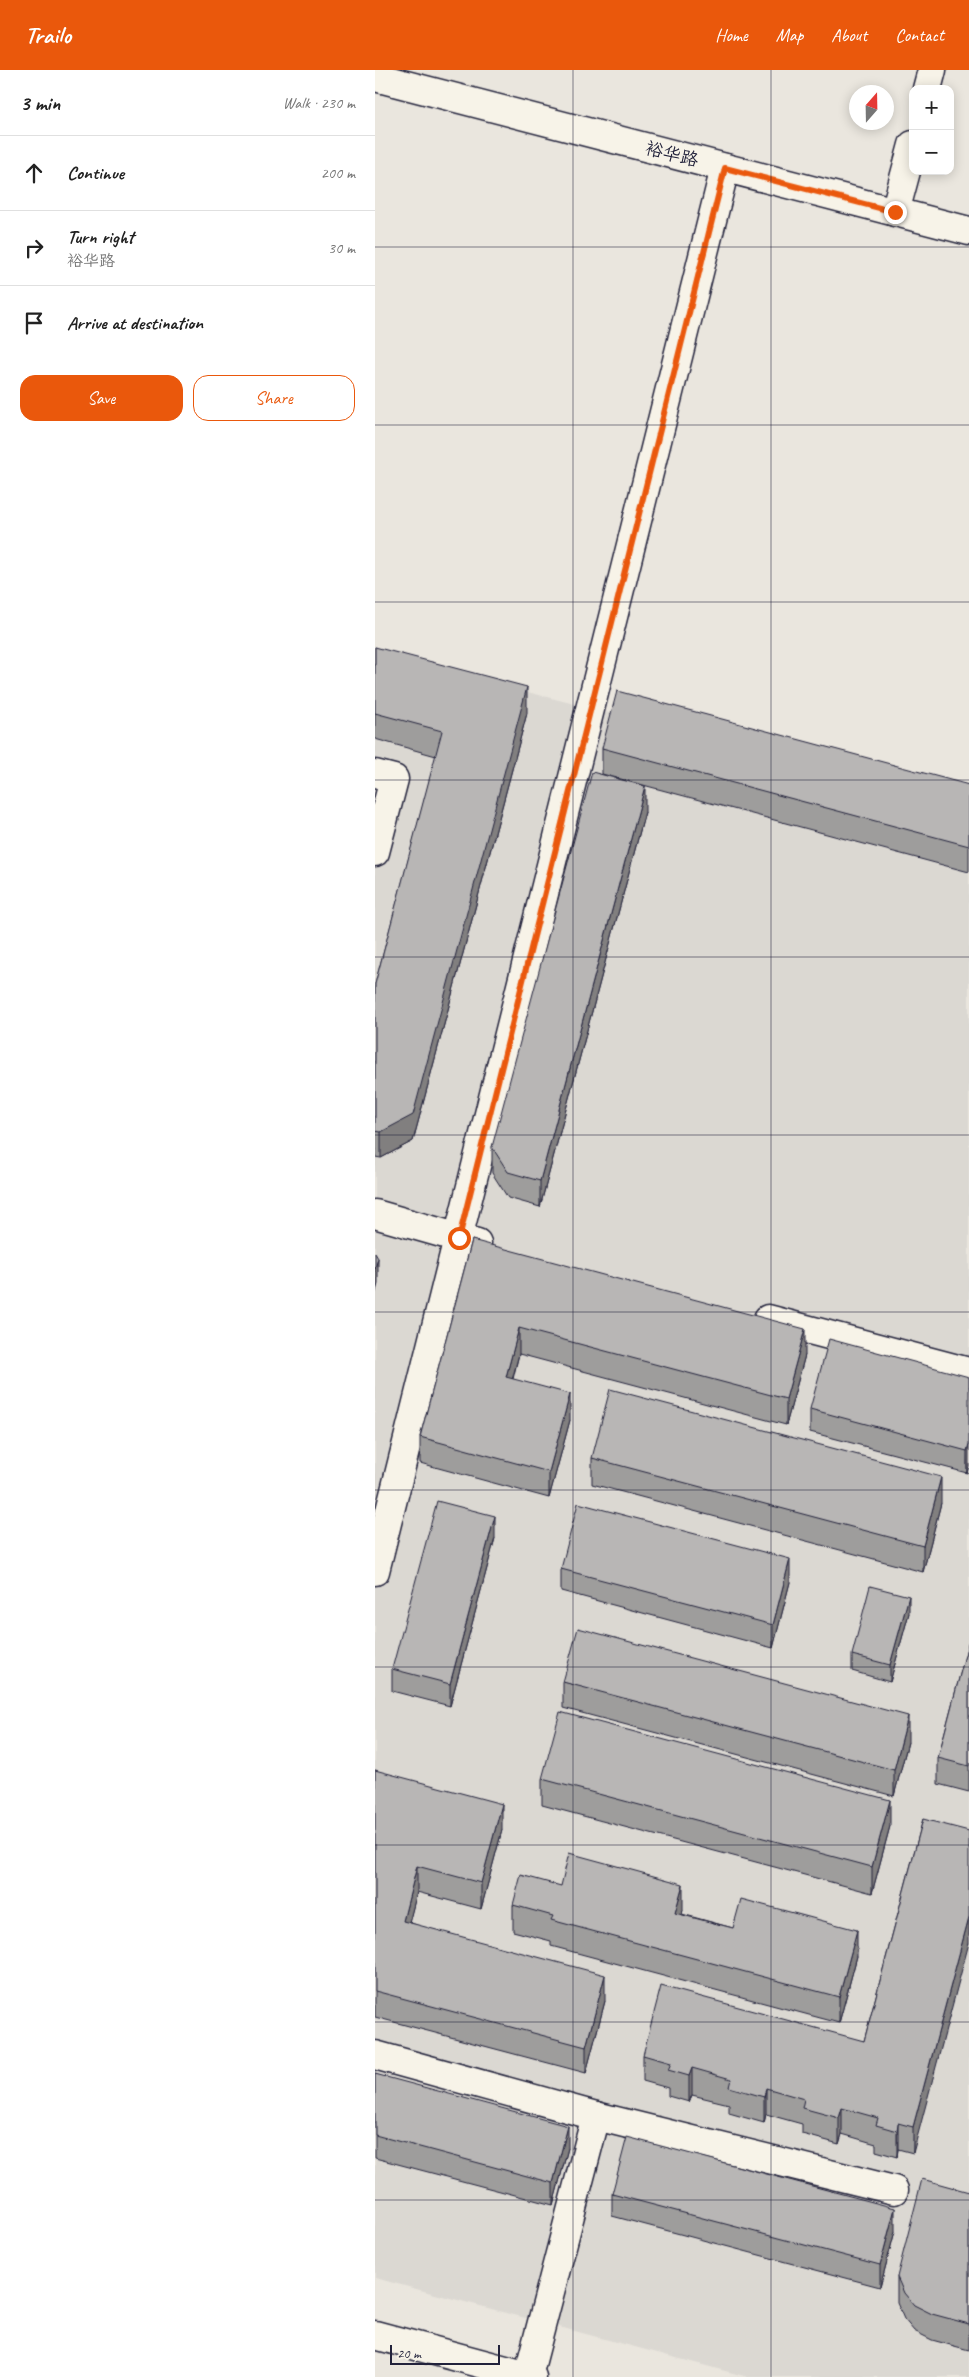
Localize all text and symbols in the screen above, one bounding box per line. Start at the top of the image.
text: Trailo [25,20,71,50]
text: Home [715,24,748,46]
text: Map [776,24,803,46]
text: About [831,24,867,46]
text: Contact [895,24,944,46]
north arrow [849,85,894,130]
map controls [909,85,954,175]
button: + [909,85,954,130]
text: 3 min [20,90,60,116]
text: Walk · 230 m [283,93,355,113]
button: − [909,130,954,175]
street label: 裕华路 [643,137,701,171]
icon: ahead [20,159,48,187]
text: Continue [67,161,124,185]
text: 200 m [321,163,355,183]
route end [884,201,907,224]
text: Turn right [67,225,134,249]
icon: right [20,234,48,262]
text: 30 m [328,238,355,258]
text: 裕华路 [67,251,115,271]
icon: arrive [20,309,48,337]
text: Arrive at destination [67,311,203,335]
button: Save [20,375,183,421]
button: Share [193,375,355,421]
route start [448,1227,471,1250]
scale bar [390,2342,500,2365]
text: 20 m [397,2345,421,2362]

